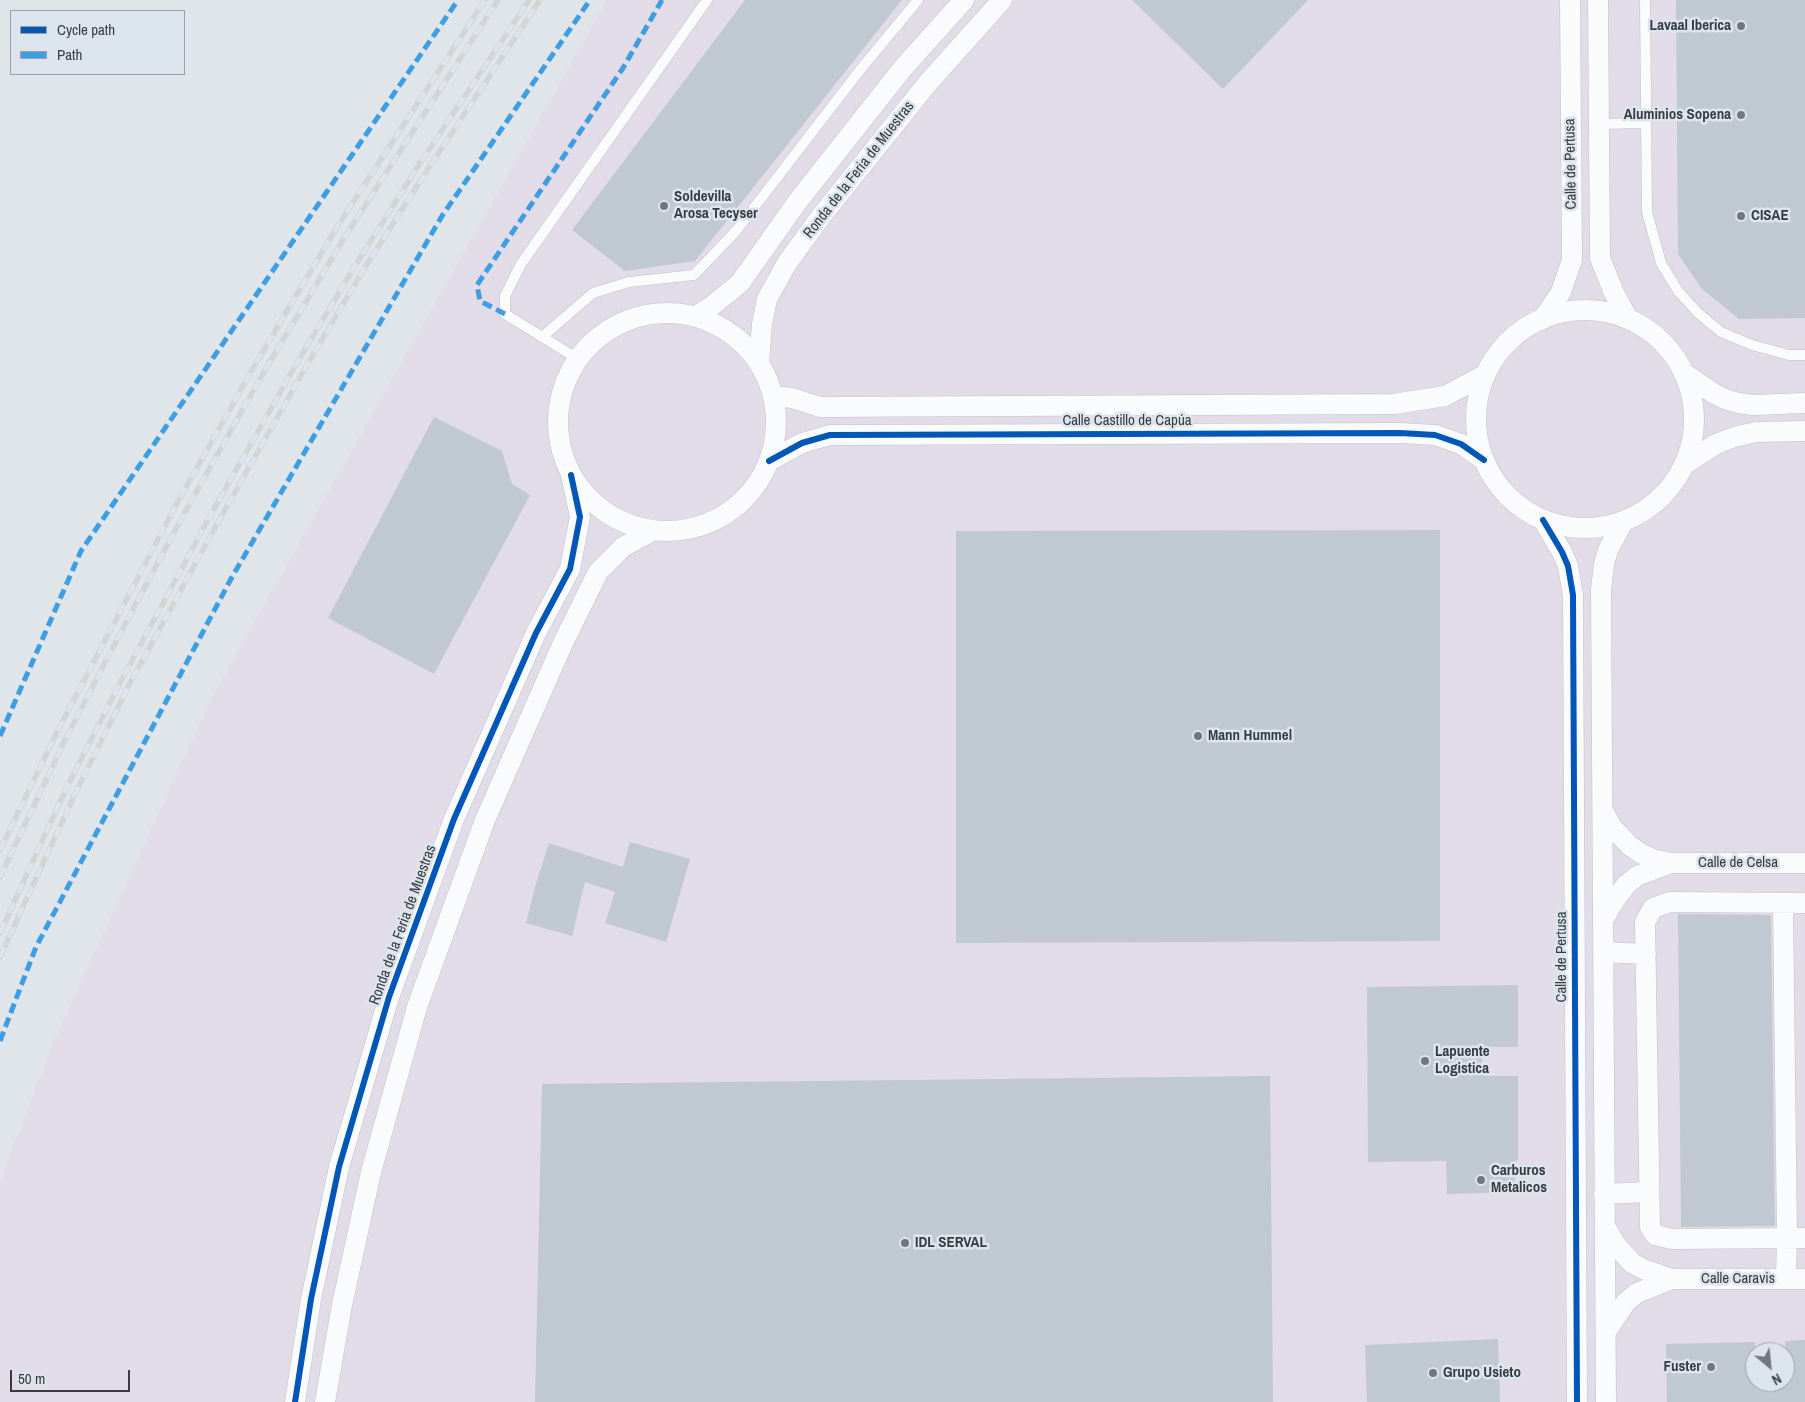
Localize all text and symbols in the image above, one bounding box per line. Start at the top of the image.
legend [10,10,185,75]
place label: Lavaal Iberica [1650,17,1731,35]
text: Cycle path [57,19,115,40]
marker: Lavaal Iberica [1735,20,1747,32]
text: Path [57,44,82,65]
street label: Ronda de la Feria de Muestras [800,98,918,242]
place label: Aluminios Sopena [1624,106,1731,124]
marker: Aluminios Sopena [1735,109,1747,121]
street label: Calle de Pertusa [1561,118,1581,210]
place label: Soldevilla Arosa Tecyser [674,188,758,223]
marker: Soldevilla Arosa Tecyser [658,200,670,212]
place label: CISAE [1751,207,1789,225]
marker: CISAE [1735,210,1747,222]
street label: Calle Castillo de Capúa [1062,412,1192,430]
place label: Mann Hummel [1208,727,1292,745]
marker: Mann Hummel [1192,730,1204,742]
street label: Ronda de la Feria de Muestras [366,843,440,1007]
street label: Calle de Celsa [1698,854,1778,872]
street label: Calle de Pertusa [1553,912,1571,1002]
place label: Lapuente Logistica [1435,1043,1490,1078]
marker: Lapuente Logistica [1419,1055,1431,1067]
place label: Carburos Metalicos [1491,1162,1547,1197]
marker: Carburos Metalicos [1475,1174,1487,1186]
place label: IDL SERVAL [915,1234,987,1252]
marker: IDL SERVAL [899,1237,911,1249]
street label: Calle Caravis [1701,1270,1775,1288]
north arrow [1745,1342,1795,1392]
place label: Fuster [1663,1358,1701,1376]
scale bar [12,1360,132,1392]
marker: Fuster [1705,1361,1717,1373]
place label: Grupo Usieto [1443,1364,1521,1382]
marker: Grupo Usieto [1427,1367,1439,1379]
text: 50 m [18,1368,45,1389]
text: N [1769,1369,1784,1389]

